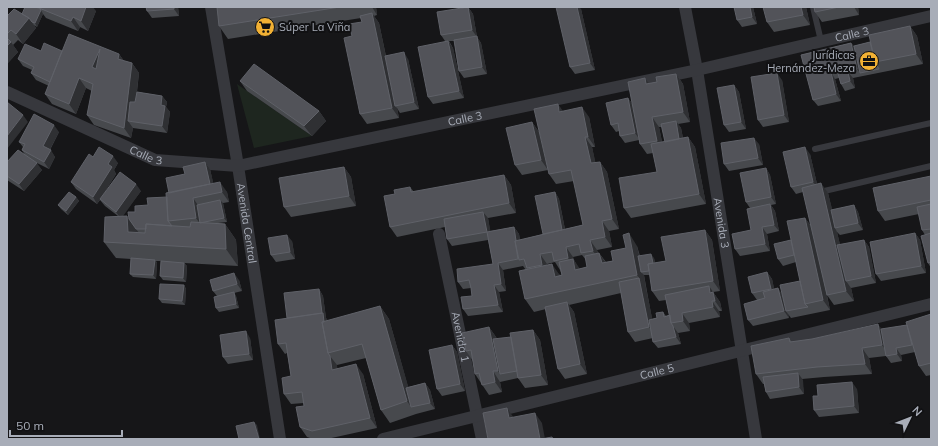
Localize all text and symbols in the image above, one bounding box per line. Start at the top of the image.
supermarket icon: Súper La Viña [254,16,276,38]
place label: Súper La Viña [279,20,350,34]
street label: Calle 3 [833,24,870,45]
place label: Jurídicas Hernández-Meza [767,48,855,75]
office icon: Jurídicas Hernández-Meza [858,50,880,72]
street label: Calle 3 [447,108,483,129]
street label: Calle 3 [127,142,163,168]
street label: Avenida Central [234,182,260,264]
street label: Avenida 3 [710,196,732,249]
street label: Avenida 1 [448,310,473,363]
street label: Calle 5 [638,361,676,382]
north arrow [890,398,930,438]
text: N [909,403,925,419]
scale bar [10,412,122,438]
text: 50 m [16,418,44,433]

